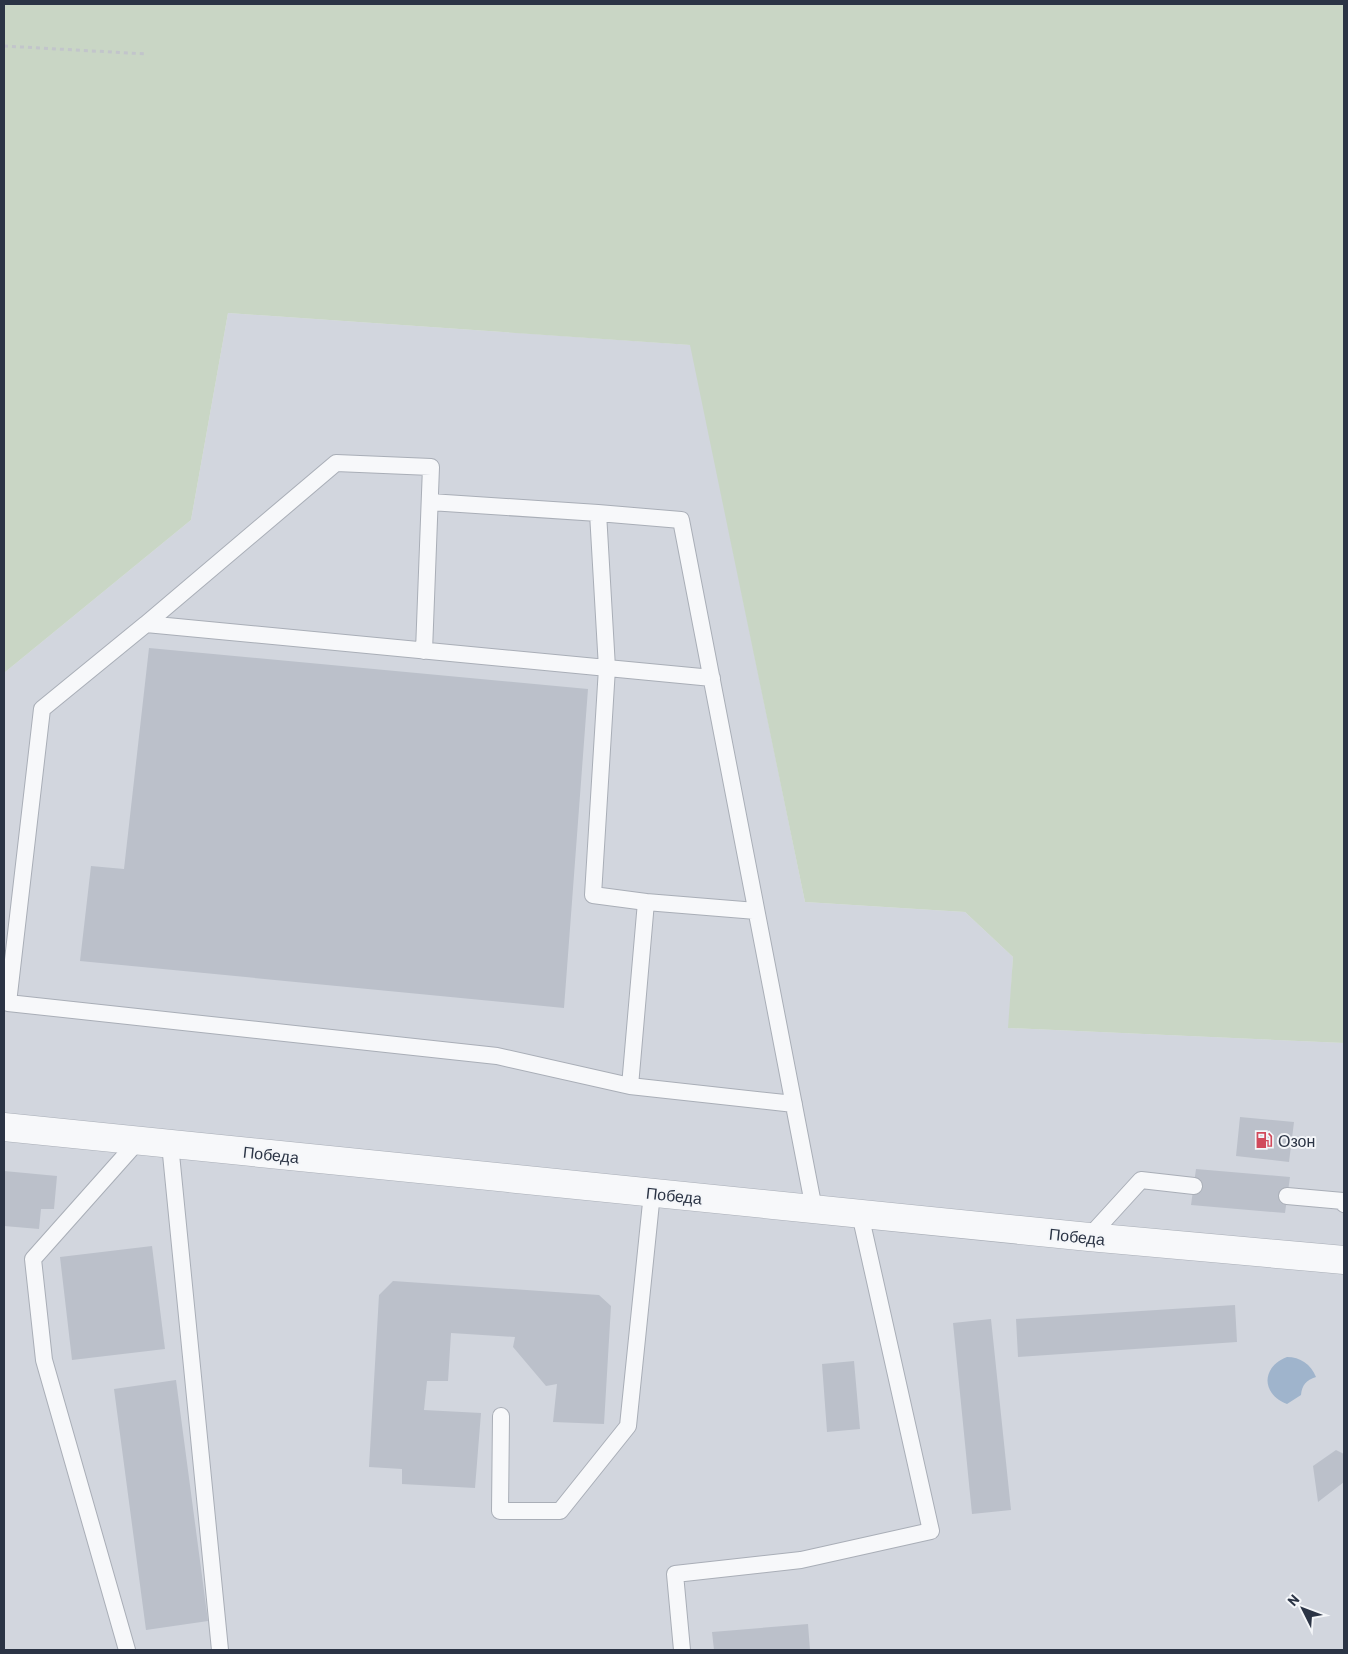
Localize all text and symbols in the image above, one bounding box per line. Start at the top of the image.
fuel station icon: Озон [1254,1130,1274,1150]
place label: Озон [1278,1131,1315,1150]
street label: Победа [242,1142,300,1166]
street label: Победа [645,1183,703,1207]
street label: Победа [1048,1224,1106,1248]
north arrow [1278,1584,1328,1634]
text: N [1284,1591,1302,1609]

